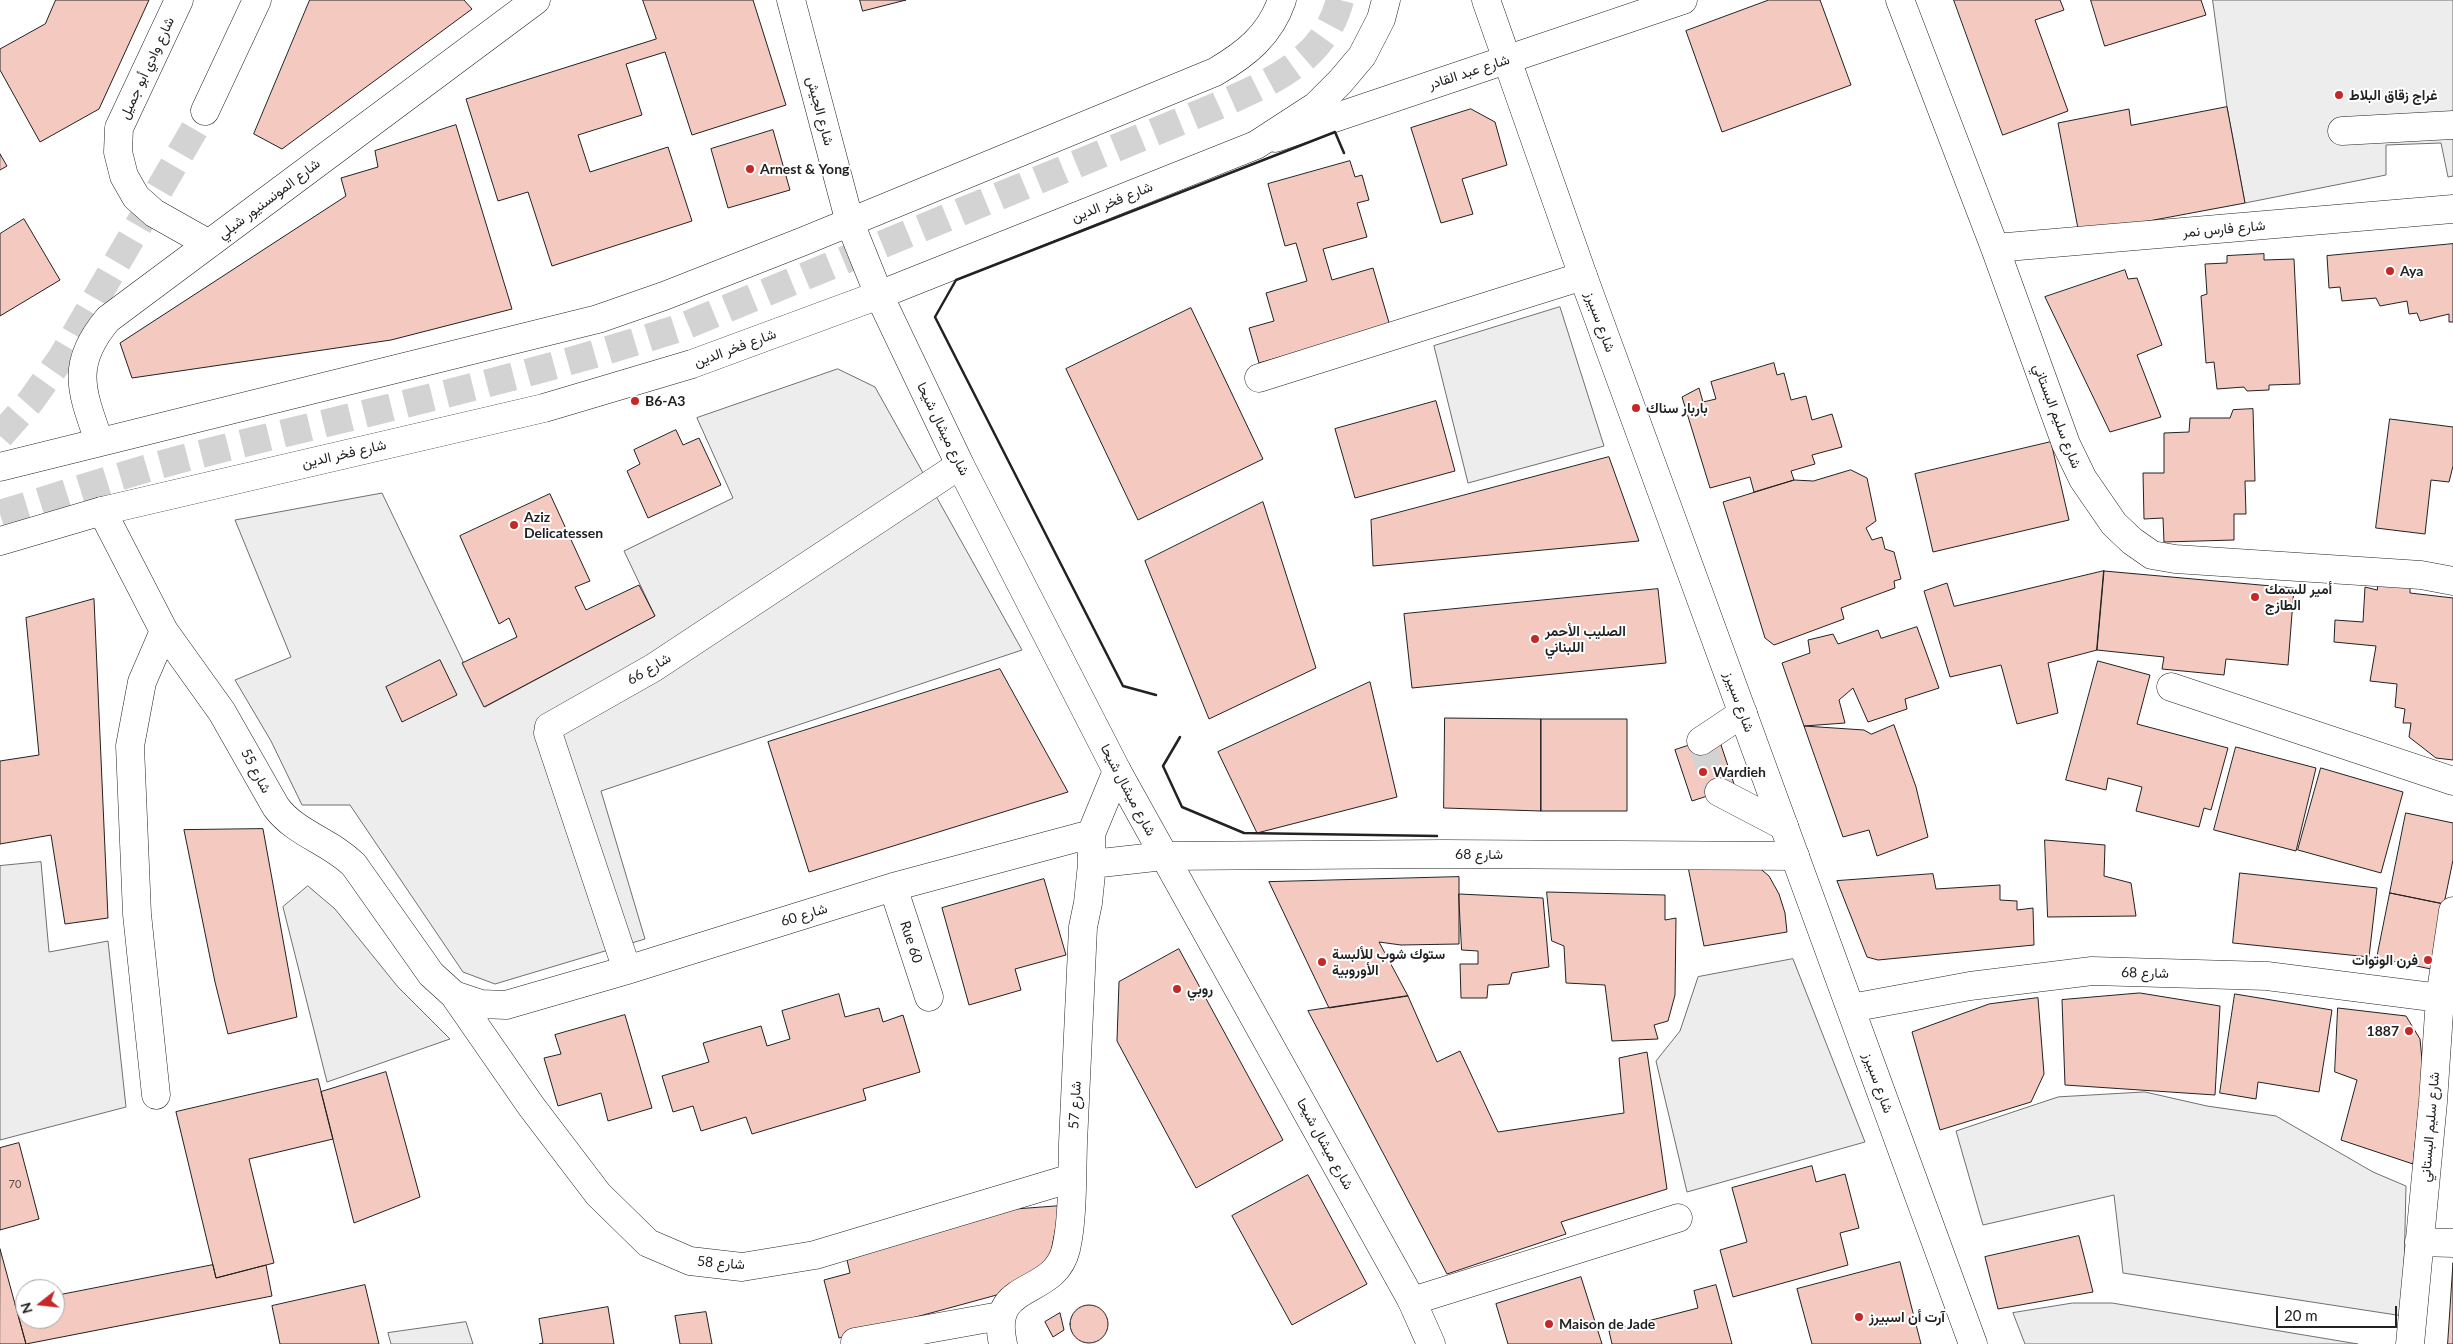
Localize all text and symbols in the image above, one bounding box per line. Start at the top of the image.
street label: شارع وادي أبو جميل [116,14,178,122]
street label: شارع عبد القادر [1426,51,1512,93]
street label: شارع الجيش [803,75,837,147]
place label: غراج زقاق البلاط [2349,87,2437,103]
marker: غراج زقاق البلاط [2333,89,2345,101]
street label: شارع المونسنيور شبلي [215,155,323,243]
place label: Arnest & Yong [760,161,849,177]
marker: Arnest & Yong [744,163,756,175]
street label: شارع فخر الدين [1069,178,1155,226]
street label: شارع فارس نمر [2182,217,2266,241]
place label: Aya [2400,263,2423,279]
marker: Aya [2384,265,2396,277]
street label: شارع سبيرز [1581,289,1619,355]
street label: شارع فخر الدين [692,325,778,371]
street label: شارع سليم البستاني [2029,361,2085,471]
street label: شارع ميشال شيحا [913,380,973,478]
place label: B6-A3 [645,393,685,409]
marker: B6-A3 [629,395,641,407]
place label: باربار سناك [1646,400,1708,416]
marker: باربار سناك [1630,402,1642,414]
street label: شارع فخر الدين [300,436,388,472]
place label: Aziz Delicatessen [524,509,603,542]
marker: Aziz Delicatessen [508,519,520,531]
place label: أمير للسمك الطازج [2265,581,2332,614]
marker: أمير للسمك الطازج [2249,591,2261,603]
place label: الصليب الأحمر اللبناني [1545,623,1626,656]
marker: الصليب الأحمر اللبناني [1529,633,1541,645]
street label: شارع 66 [624,649,674,689]
street label: شارع سبيرز [1720,669,1758,735]
street label: شارع ميشال شيحا [1097,741,1159,839]
street label: شارع 55 [237,746,275,796]
place label: Wardieh [1713,764,1766,780]
marker: Wardieh [1697,766,1709,778]
street label: شارع 68 [1455,846,1503,862]
street label: شارع 60 [779,900,829,930]
street label: Rue 60 [896,919,926,965]
place label: ستوك شوب للألبسة الأوروبية [1332,946,1445,979]
place label: فرن الوتوات [2352,952,2418,968]
marker: فرن الوتوات [2422,954,2434,966]
marker: ستوك شوب للألبسة الأوروبية [1316,956,1328,968]
street label: شارع 68 [2121,964,2169,982]
place label: روبي [1187,981,1213,997]
marker: روبي [1171,983,1183,995]
place label: 1887 [2367,1023,2399,1039]
marker: 1887 [2403,1025,2415,1037]
street label: شارع سبيرز [1859,1050,1897,1116]
street label: شارع سليم البستاني [2417,1071,2443,1183]
street label: شارع 57 [1065,1081,1085,1129]
street label: شارع ميشال شيحا [1293,1095,1357,1193]
house number: 70 [9,1177,21,1191]
street label: شارع 58 [696,1253,746,1273]
north arrow [15,1279,65,1329]
scale bar [2278,1296,2399,1328]
text: N [16,1300,36,1316]
text: 20 m [2284,1306,2318,1324]
place label: آرت أن اسبيرز [1869,1309,1945,1325]
marker: آرت أن اسبيرز [1853,1311,1865,1323]
place label: Maison de Jade [1559,1316,1655,1332]
marker: Maison de Jade [1543,1318,1555,1330]

